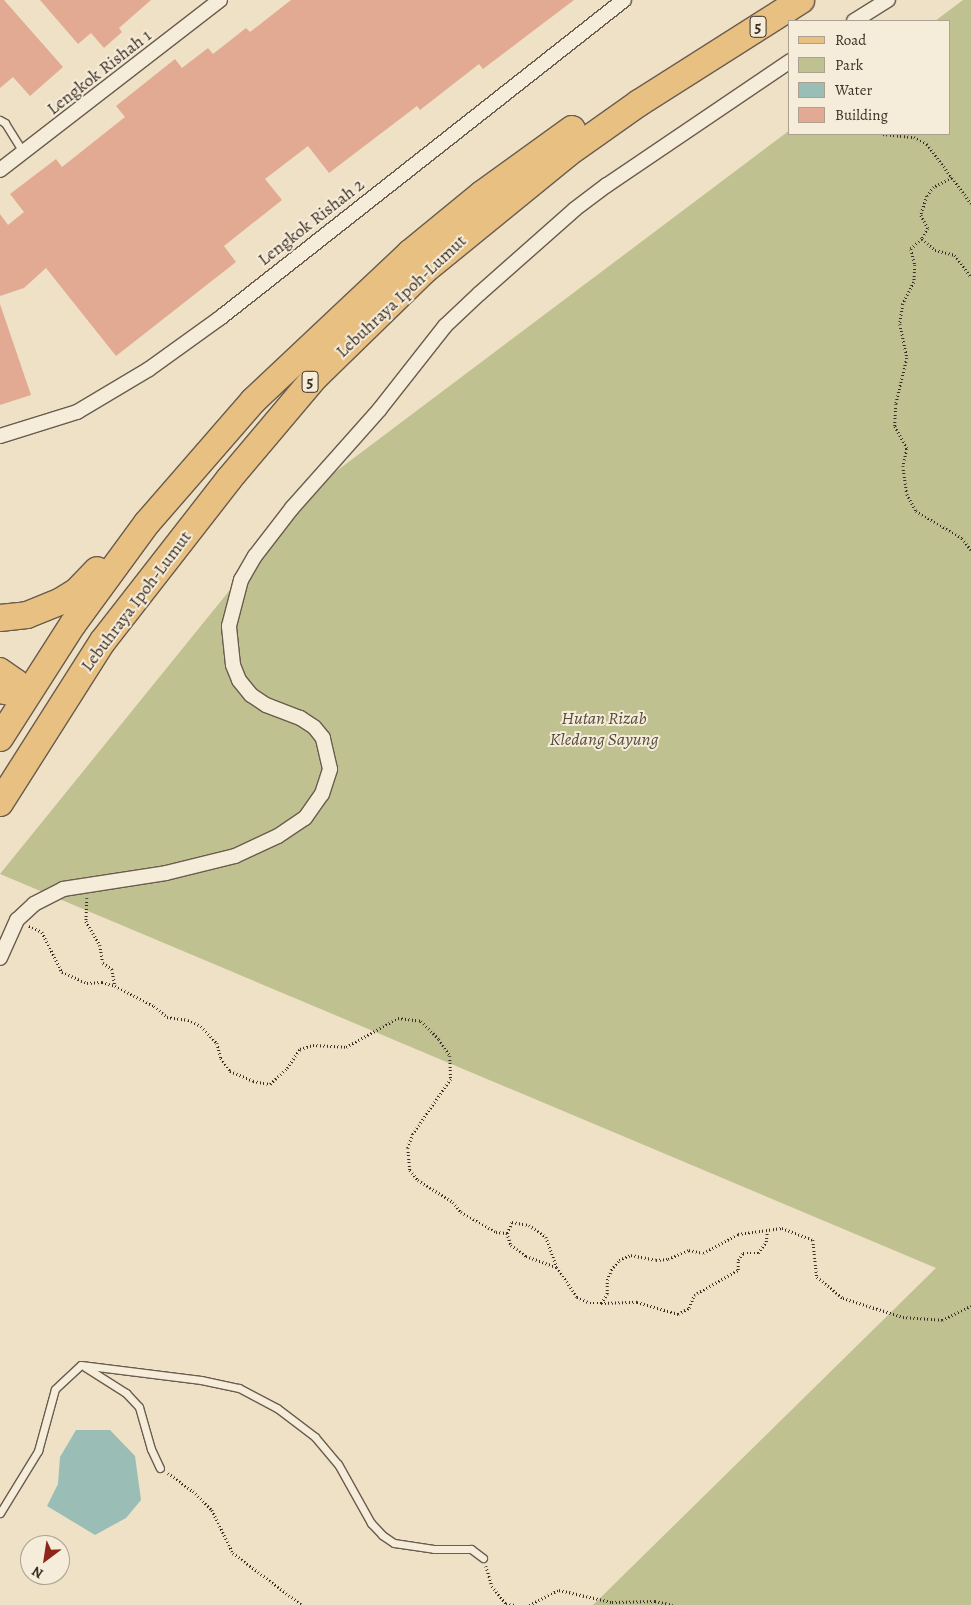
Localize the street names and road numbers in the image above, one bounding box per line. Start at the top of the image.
road number: 5 [749,14,767,41]
street label: Lengkok Rishah 1 [42,25,156,119]
street label: Lengkok Rishah 2 [254,174,368,270]
street label: Lebuhraya Ipoh-Lumut [331,230,471,362]
road number: 5 [301,368,319,396]
street label: Lebuhraya Ipoh-Lumut [76,526,196,676]

